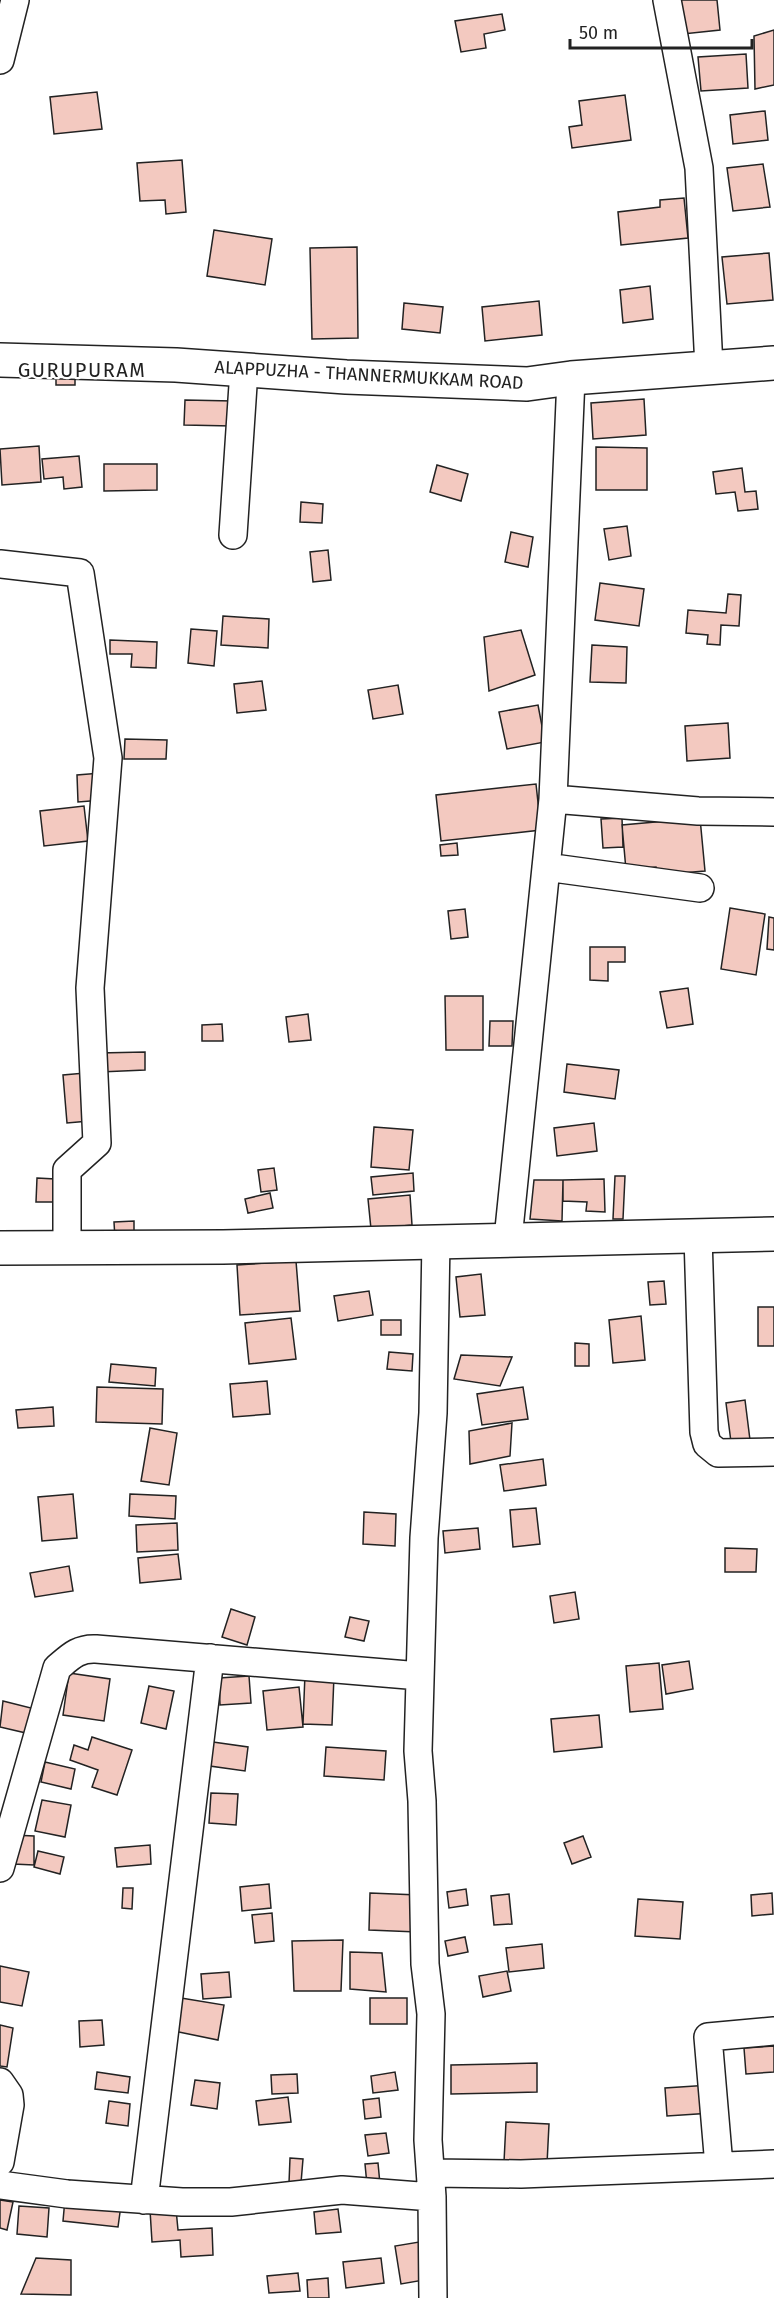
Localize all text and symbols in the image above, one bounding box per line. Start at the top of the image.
scale bar [570,12,752,50]
text: 50 m [579,22,618,44]
street label: ALAPPUZHA - THANNERMUKKAM ROAD [214,356,524,394]
district label: GURUPURAM [18,358,146,382]

